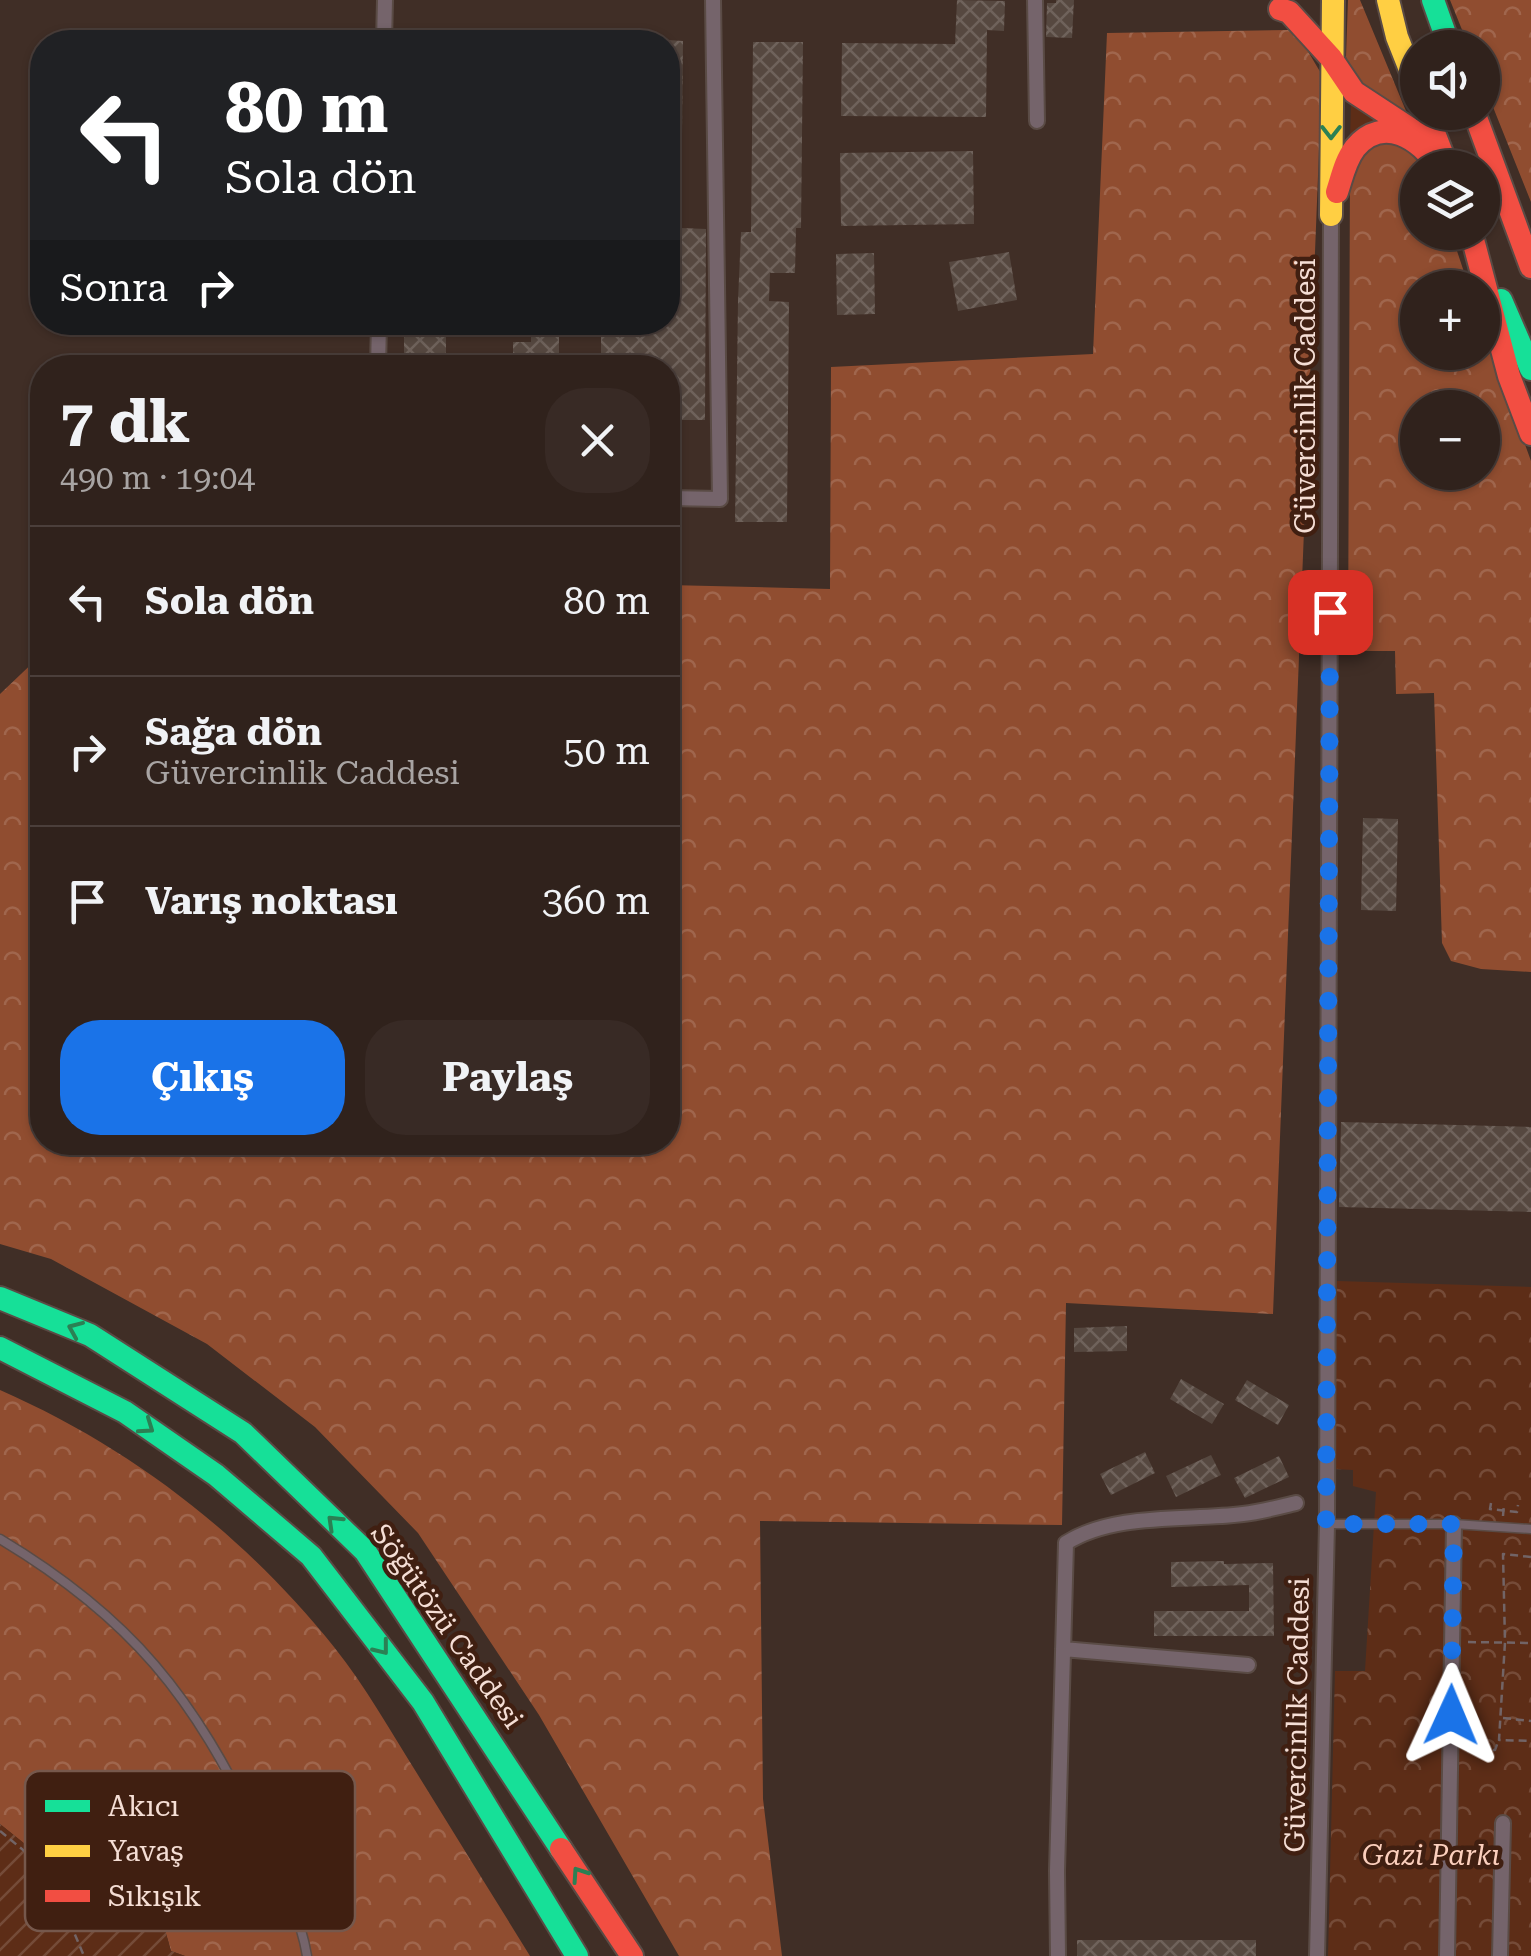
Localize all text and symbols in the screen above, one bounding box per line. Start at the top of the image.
map controls [1400,30,1500,490]
button: sound [1400,30,1500,130]
text: 80 m [225,67,389,149]
icon: left [60,70,190,200]
one-way arrow [1320,126,1342,141]
button: layers [1400,150,1500,250]
text: Sola dön [225,151,417,204]
street label: Güvercinlik Caddesi [1289,258,1322,534]
icon: right [188,260,243,315]
text: Sonra [60,266,168,310]
button: + [1400,270,1500,370]
text: 7 dk [60,386,190,457]
button: close [545,388,650,493]
button: − [1400,390,1500,490]
text: 490 m · 19:04 [60,459,255,497]
pin [1288,570,1373,655]
icon: left [60,574,115,629]
text: Sola dön [145,579,314,623]
text: 80 m [563,579,650,623]
icon: arrive [1303,585,1358,640]
text: Sağa dön [145,710,322,754]
icon: right [60,724,115,779]
text: 50 m [563,729,650,773]
text: Güvercinlik Caddesi [145,754,460,792]
icon: arrive [60,874,115,929]
text: Varış noktası [145,879,398,923]
text: 360 m [542,879,650,923]
button: Çıkış [60,1020,345,1135]
button: Paylaş [365,1020,650,1135]
one-way arrow [67,1320,85,1340]
one-way arrow [136,1415,155,1433]
one-way arrow [328,1515,346,1533]
street label: Söğütözü Caddesi [364,1517,530,1735]
street label: Güvercinlik Caddesi [1278,1577,1316,1853]
one-way arrow [370,1637,388,1655]
position arrow [1399,1663,1503,1767]
legend [25,1771,355,1931]
text: Akıcı [108,1790,179,1823]
text: Yavaş [108,1835,184,1868]
park label: Gazi Parkı [1362,1839,1500,1872]
one-way arrow [572,1867,591,1885]
text: Sıkışık [108,1880,201,1913]

